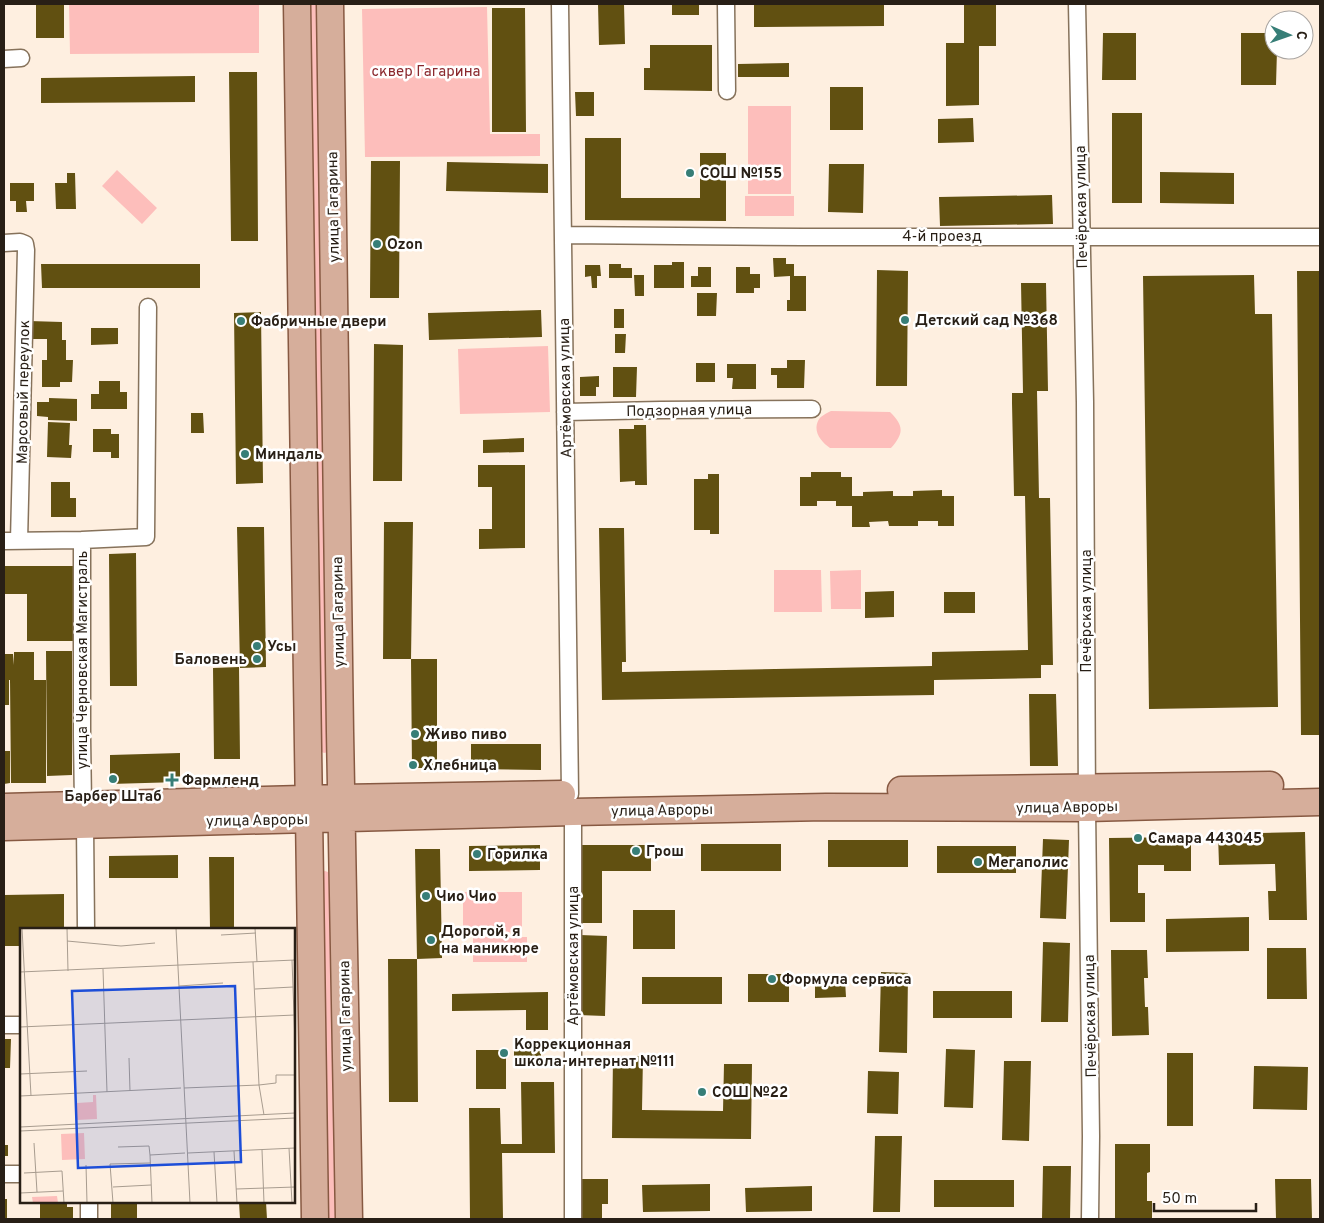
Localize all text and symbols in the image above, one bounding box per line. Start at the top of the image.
north arrow [1264,10,1314,60]
text: С [1292,31,1309,40]
park label: сквер Гагарина [372,63,481,82]
street label: Печёрская улица [1072,145,1093,269]
street label: улица Гагарина [324,151,345,263]
place label: СОШ №155 [700,165,782,184]
marker: СОШ №155 [684,167,696,179]
street label: 4-й проезд [902,228,982,247]
place label: Ozon [387,236,423,255]
marker: Ozon [371,238,383,250]
place label: Детский сад №368 [915,312,1058,331]
place label: Фабричные двери [251,313,387,332]
marker: Детский сад №368 [899,314,911,326]
marker: Фабричные двери [235,315,247,327]
street label: Артёмовская улица [556,318,577,458]
street label: Марсовый переулок [14,320,35,464]
street label: Подзорная улица [626,401,752,422]
place label: Миндаль [255,446,323,465]
marker: Миндаль [239,448,251,460]
street label: Печёрская улица [1078,549,1097,673]
street label: улица Черновская Магистраль [74,550,93,769]
street label: улица Гагарина [329,556,350,668]
place label: Усы [267,638,296,657]
marker: Усы [251,640,263,652]
place label: Баловень [175,651,247,670]
marker: Баловень [251,653,263,665]
place label: Живо пиво [425,726,507,745]
marker: Живо пиво [409,728,421,740]
place label: Хлебница [423,757,497,776]
marker: Хлебница [407,759,419,771]
place label: Фармленд [182,772,259,791]
marker: Барбер Штаб [107,773,119,785]
marker: Фармленд [166,774,178,786]
place label: Барбер Штаб [64,788,162,807]
street label: улица Авроры [1016,798,1118,819]
street label: улица Авроры [611,801,713,822]
street label: улица Авроры [206,811,308,832]
place label: Самара 443045 [1148,830,1262,849]
marker: Самара 443045 [1132,832,1144,844]
place label: Грош [646,843,684,862]
marker: Грош [630,845,642,857]
place label: Горилка [487,846,548,865]
marker: Горилка [471,848,483,860]
place label: Мегаполис [988,854,1069,873]
marker: Мегаполис [972,856,984,868]
street label: Артёмовская улица [565,886,584,1026]
place label: Чио Чио [436,888,497,907]
marker: Чио Чио [420,890,432,902]
place label: Дорогой, я на маникюре [441,923,539,959]
inset map [20,928,295,1203]
marker: Дорогой, я на маникюре [425,934,437,946]
street label: Печёрская улица [1081,954,1102,1078]
street label: улица Гагарина [336,960,357,1072]
place label: Формула сервиса [782,971,912,990]
marker: Формула сервиса [766,973,778,985]
place label: Коррекционная школа-интернат №111 [514,1036,675,1072]
marker: Коррекционная школа-интернат №111 [498,1047,510,1059]
place label: СОШ №22 [712,1084,788,1103]
marker: СОШ №22 [696,1086,708,1098]
scale bar [1154,1180,1256,1212]
text: 50 m [1162,1190,1197,1209]

